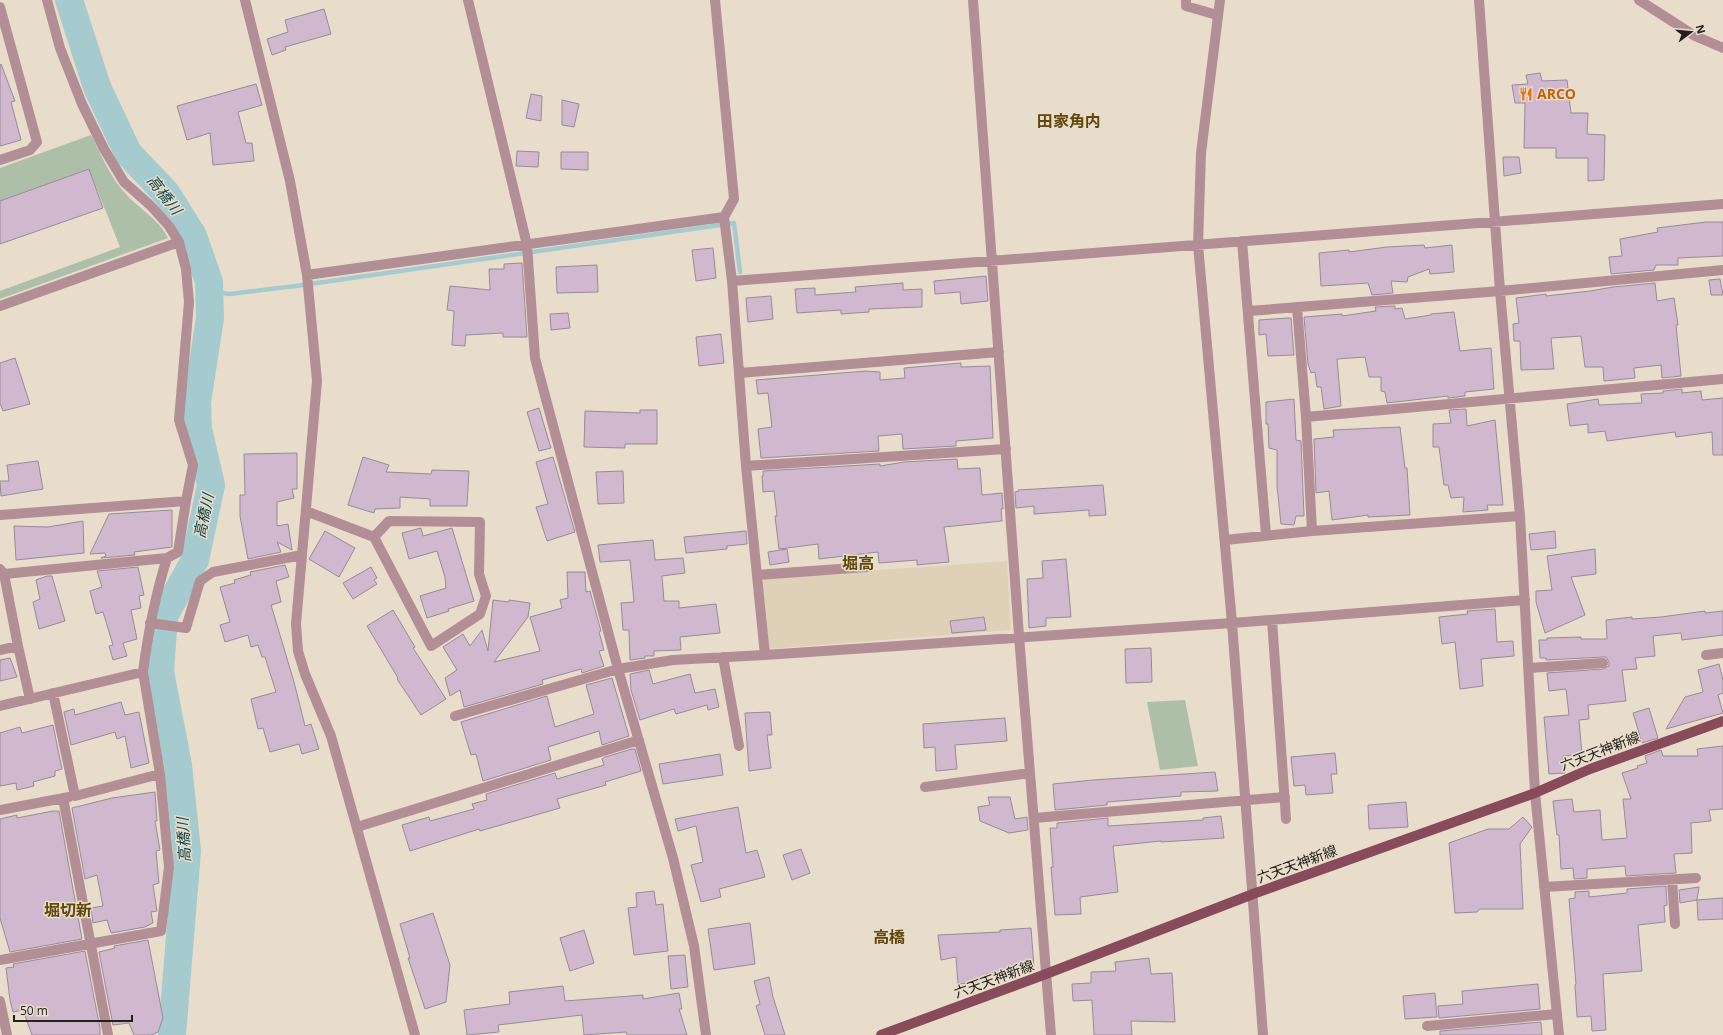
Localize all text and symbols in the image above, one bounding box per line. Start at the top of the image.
north arrow [1671,12,1711,52]
text: N [1693,23,1710,35]
place label: ARCO [1537,84,1576,103]
restaurant icon: ARCO [1518,86,1534,102]
district label: 田家角内 [1037,110,1101,132]
water label: 高橋川 [143,170,188,220]
water label: 高橋川 [189,490,218,540]
district label: 堀高 [842,552,874,574]
street label: 六天天神新線 [1557,727,1642,774]
water label: 高橋川 [172,815,194,863]
street label: 六天天神新線 [1254,840,1340,887]
district label: 堀切新 [44,899,92,921]
district label: 高橋 [873,926,905,948]
street label: 六天天神新線 [951,955,1037,1002]
scale bar [14,997,132,1023]
text: 50 m [20,1002,48,1019]

